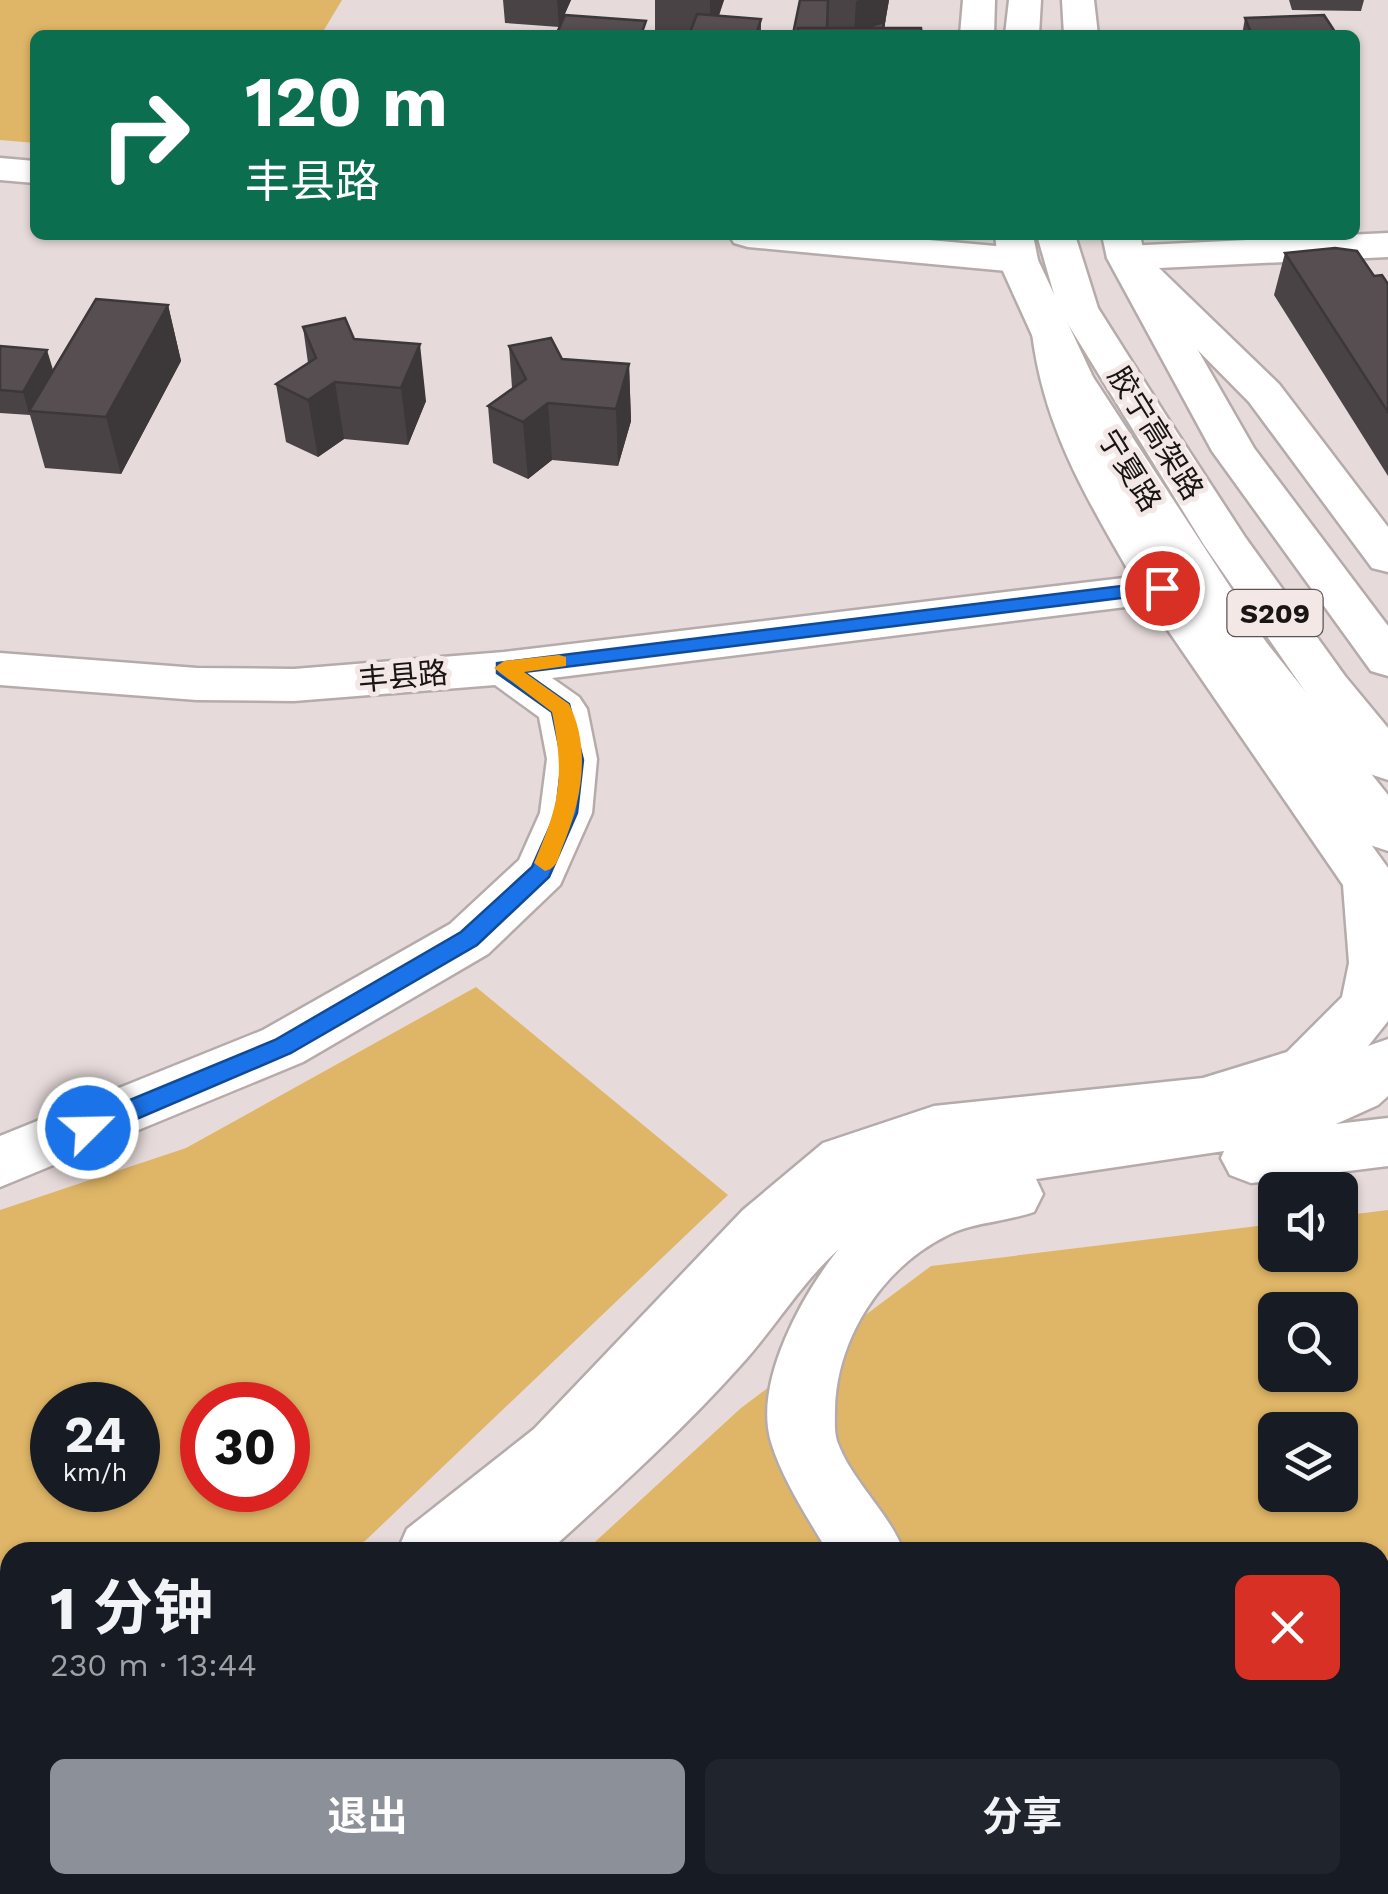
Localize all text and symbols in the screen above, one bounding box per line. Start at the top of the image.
text: 120 m [245,61,448,143]
icon: right [80,70,210,200]
text: 丰县路 [245,155,380,208]
street label: 胶宁高架路 [1101,360,1211,506]
street label: 宁夏路 [1091,423,1169,517]
pin [1120,546,1205,631]
icon: arrive [1135,561,1190,616]
road number: S209 [1228,590,1322,636]
street label: 丰县路 [357,655,449,697]
position arrow [36,1076,140,1180]
map controls [1258,1172,1358,1512]
button: sound [1258,1172,1358,1272]
button: search [1258,1292,1358,1392]
speed limit sign: 30 [180,1382,310,1512]
text: 24 [64,1405,126,1464]
button: layers [1258,1412,1358,1512]
text: km/h [63,1458,127,1487]
text: 1 分钟 [50,1573,213,1644]
button: close [1235,1575,1340,1680]
text: 230 m · 13:44 [50,1646,257,1684]
button: 退出 [50,1759,685,1874]
button: 分享 [705,1759,1340,1874]

